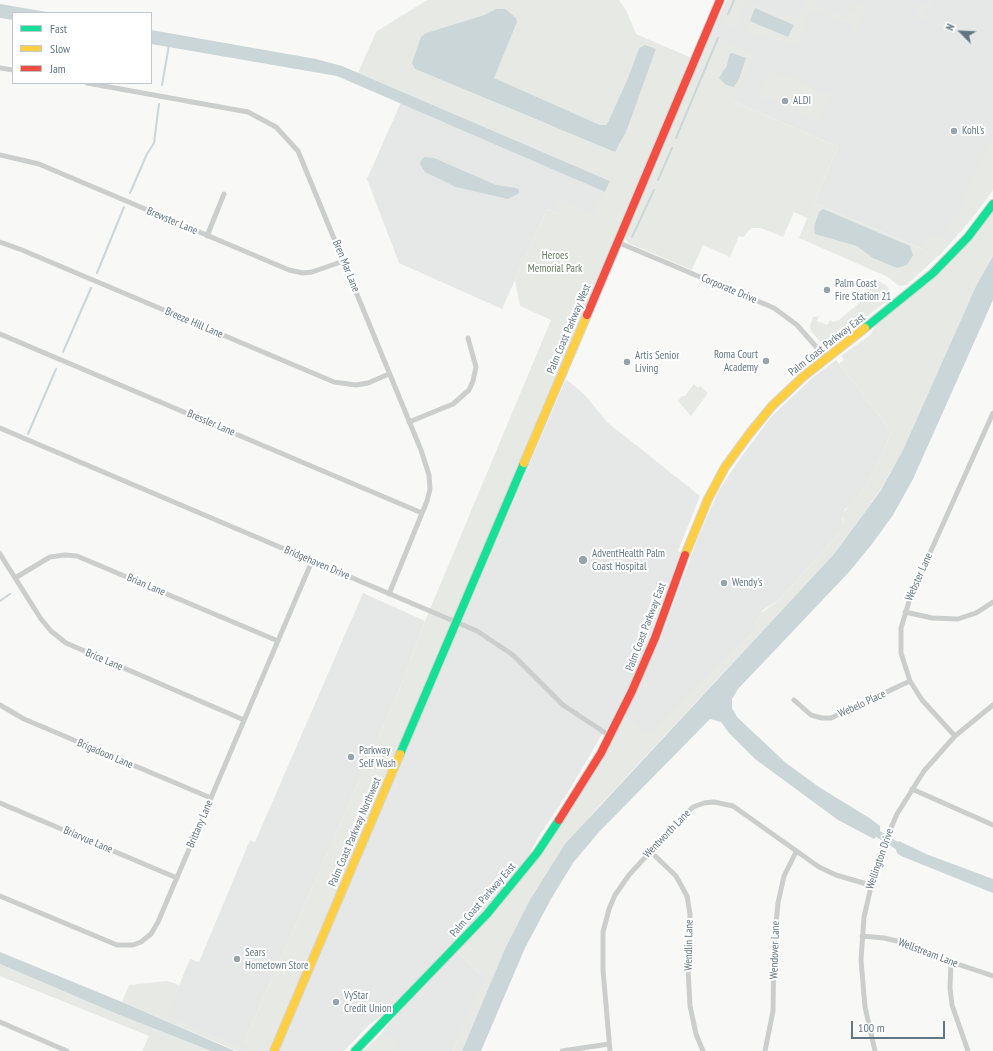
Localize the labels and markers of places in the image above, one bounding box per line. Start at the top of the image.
place label: ALDI [793,94,811,108]
marker: ALDI [780,96,790,106]
place label: Kohl's [962,124,984,138]
marker: Kohl's [949,126,959,136]
place label: Palm Coast Fire Station 21 [835,277,891,303]
marker: Palm Coast Fire Station 21 [822,285,832,295]
place label: Roma Court Academy [714,348,758,374]
place label: Artis Senior Living [635,349,679,375]
marker: Roma Court Academy [761,356,771,366]
marker: Artis Senior Living [622,357,632,367]
place label: AdventHealth Palm Coast Hospital [592,547,665,573]
marker: AdventHealth Palm Coast Hospital [577,554,589,566]
place label: Wendy's [732,576,762,590]
marker: Wendy's [719,578,729,588]
place label: Parkway Self Wash [359,744,396,770]
marker: Parkway Self Wash [346,752,356,762]
place label: Sears Hometown Store [245,946,309,972]
marker: Sears Hometown Store [232,954,242,964]
place label: VyStar Credit Union [344,989,391,1015]
marker: VyStar Credit Union [331,997,341,1007]

